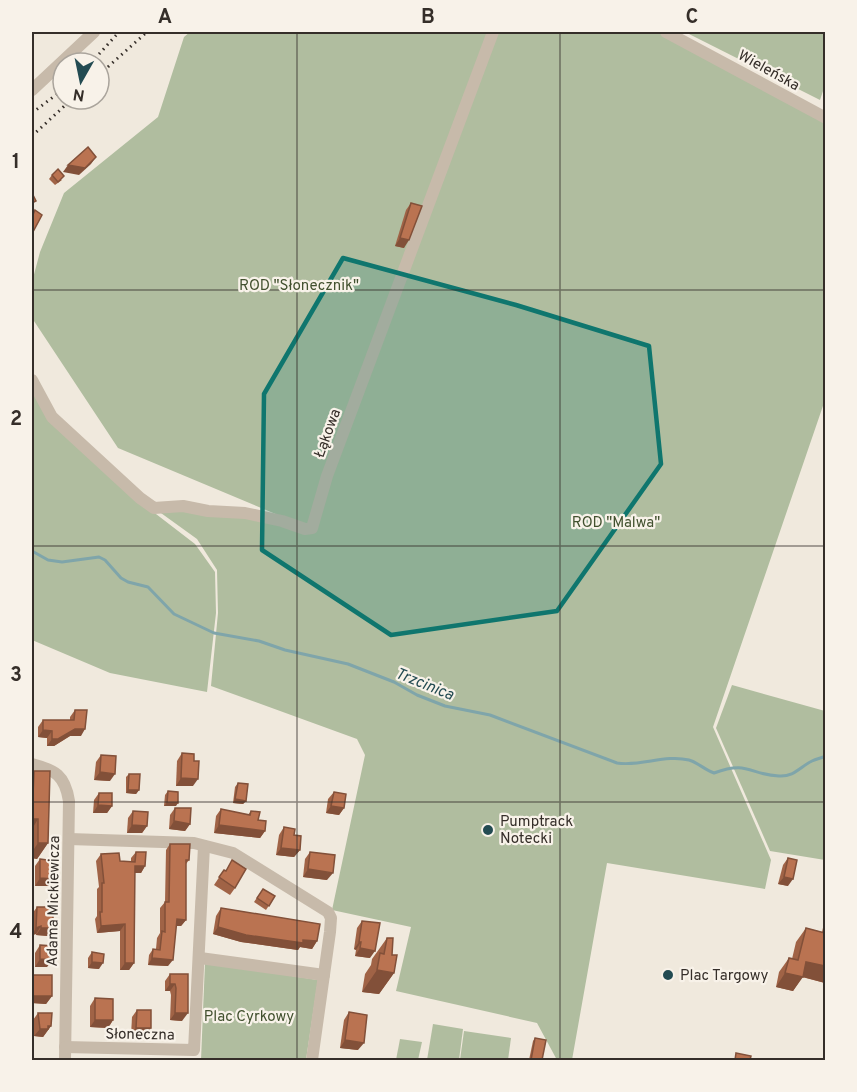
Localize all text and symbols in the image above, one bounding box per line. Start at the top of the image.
text: A [158,5,172,31]
text: B [421,5,435,31]
text: C [686,5,698,31]
street label: Wieleńska [734,47,802,96]
north arrow [51,51,111,111]
text: N [72,83,86,105]
text: 1 [12,150,20,176]
park label: ROD "Słonecznik" [239,277,359,296]
text: 2 [10,407,22,433]
street label: Łąkowa [311,407,346,460]
park label: ROD "Malwa" [572,514,660,533]
text: 3 [10,663,22,689]
water label: Trzcinica [392,664,457,706]
place label: Pumptrack Notecki [500,813,573,849]
marker: Pumptrack Notecki [481,823,495,837]
street label: Adama Mickiewicza [44,835,65,967]
text: 4 [10,920,22,946]
place label: Plac Targowy [680,967,769,986]
marker: Plac Targowy [661,968,675,982]
park label: Plac Cyrkowy [204,1008,294,1027]
street label: Słoneczna [105,1025,175,1046]

